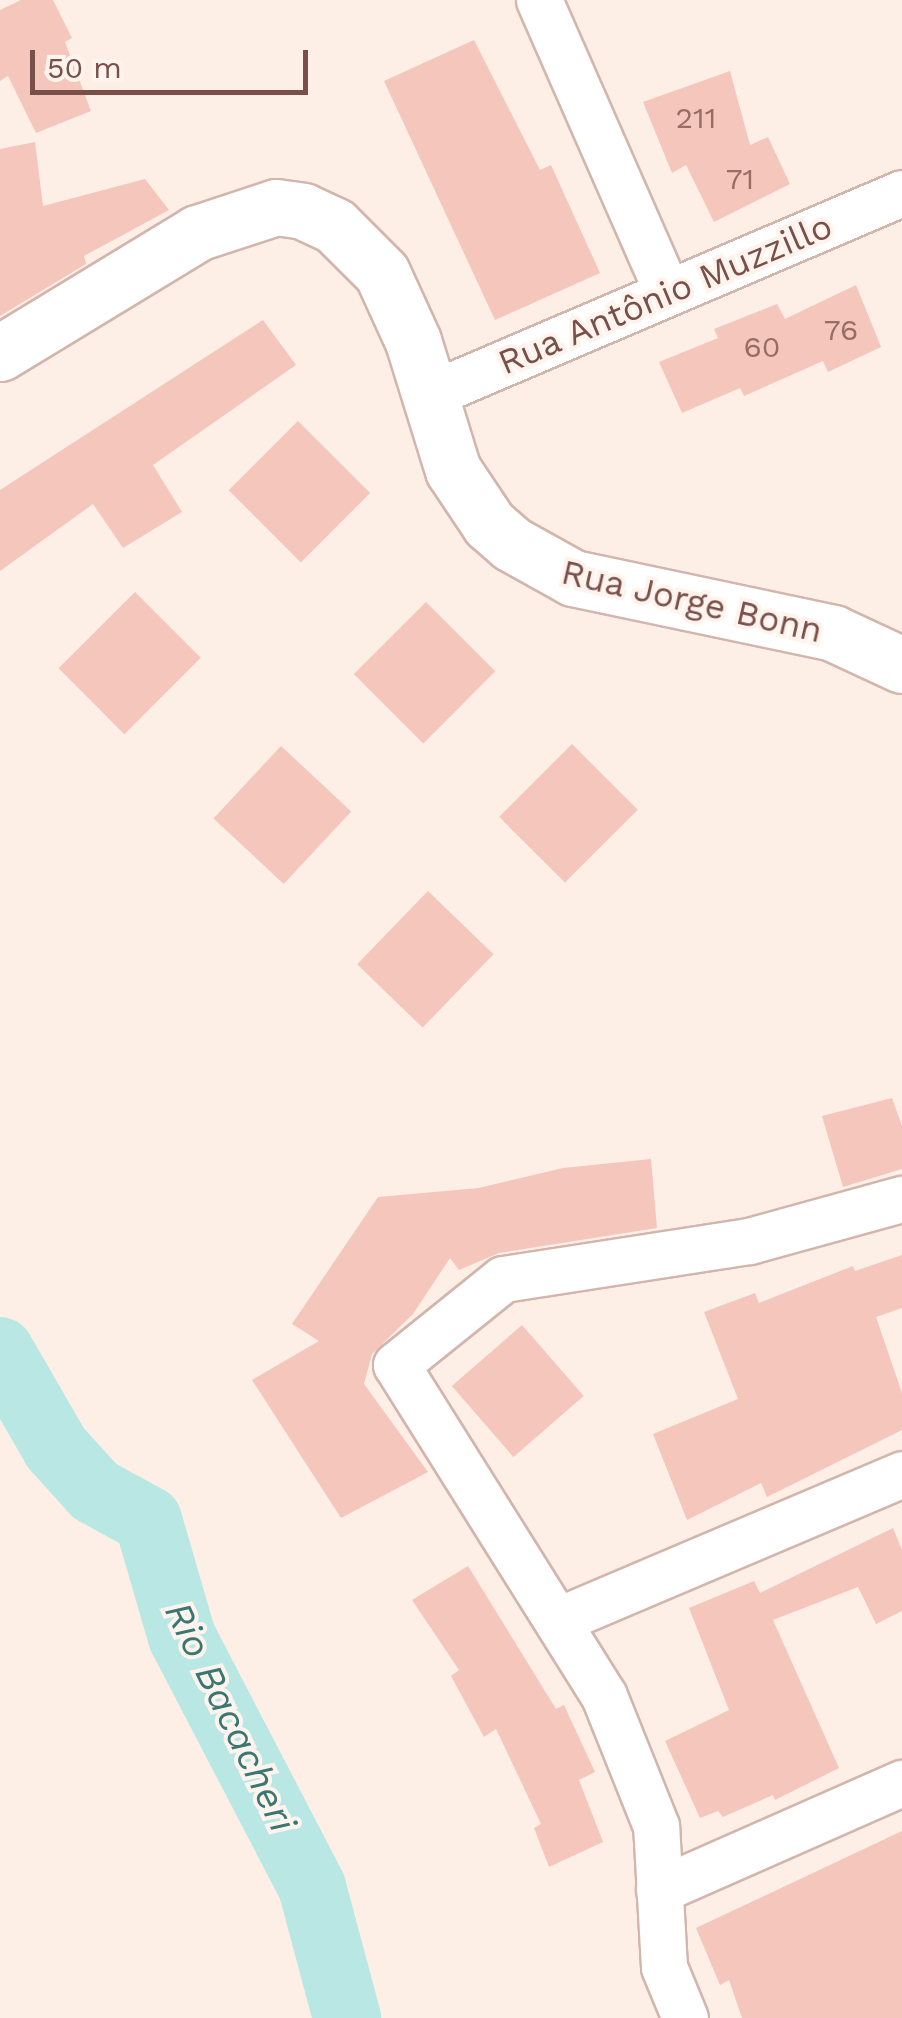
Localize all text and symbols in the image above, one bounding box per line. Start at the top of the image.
scale bar [35,30,312,92]
text: 50 m [47,50,122,85]
house number: 211 [676,100,716,136]
house number: 71 [726,161,754,197]
street label: Rua Antônio Muzzillo [491,204,839,384]
house number: 76 [824,312,858,348]
house number: 60 [744,329,780,365]
street label: Rua Jorge Bonn [557,550,827,652]
water label: Rio Bacacheri [155,1595,305,1839]

